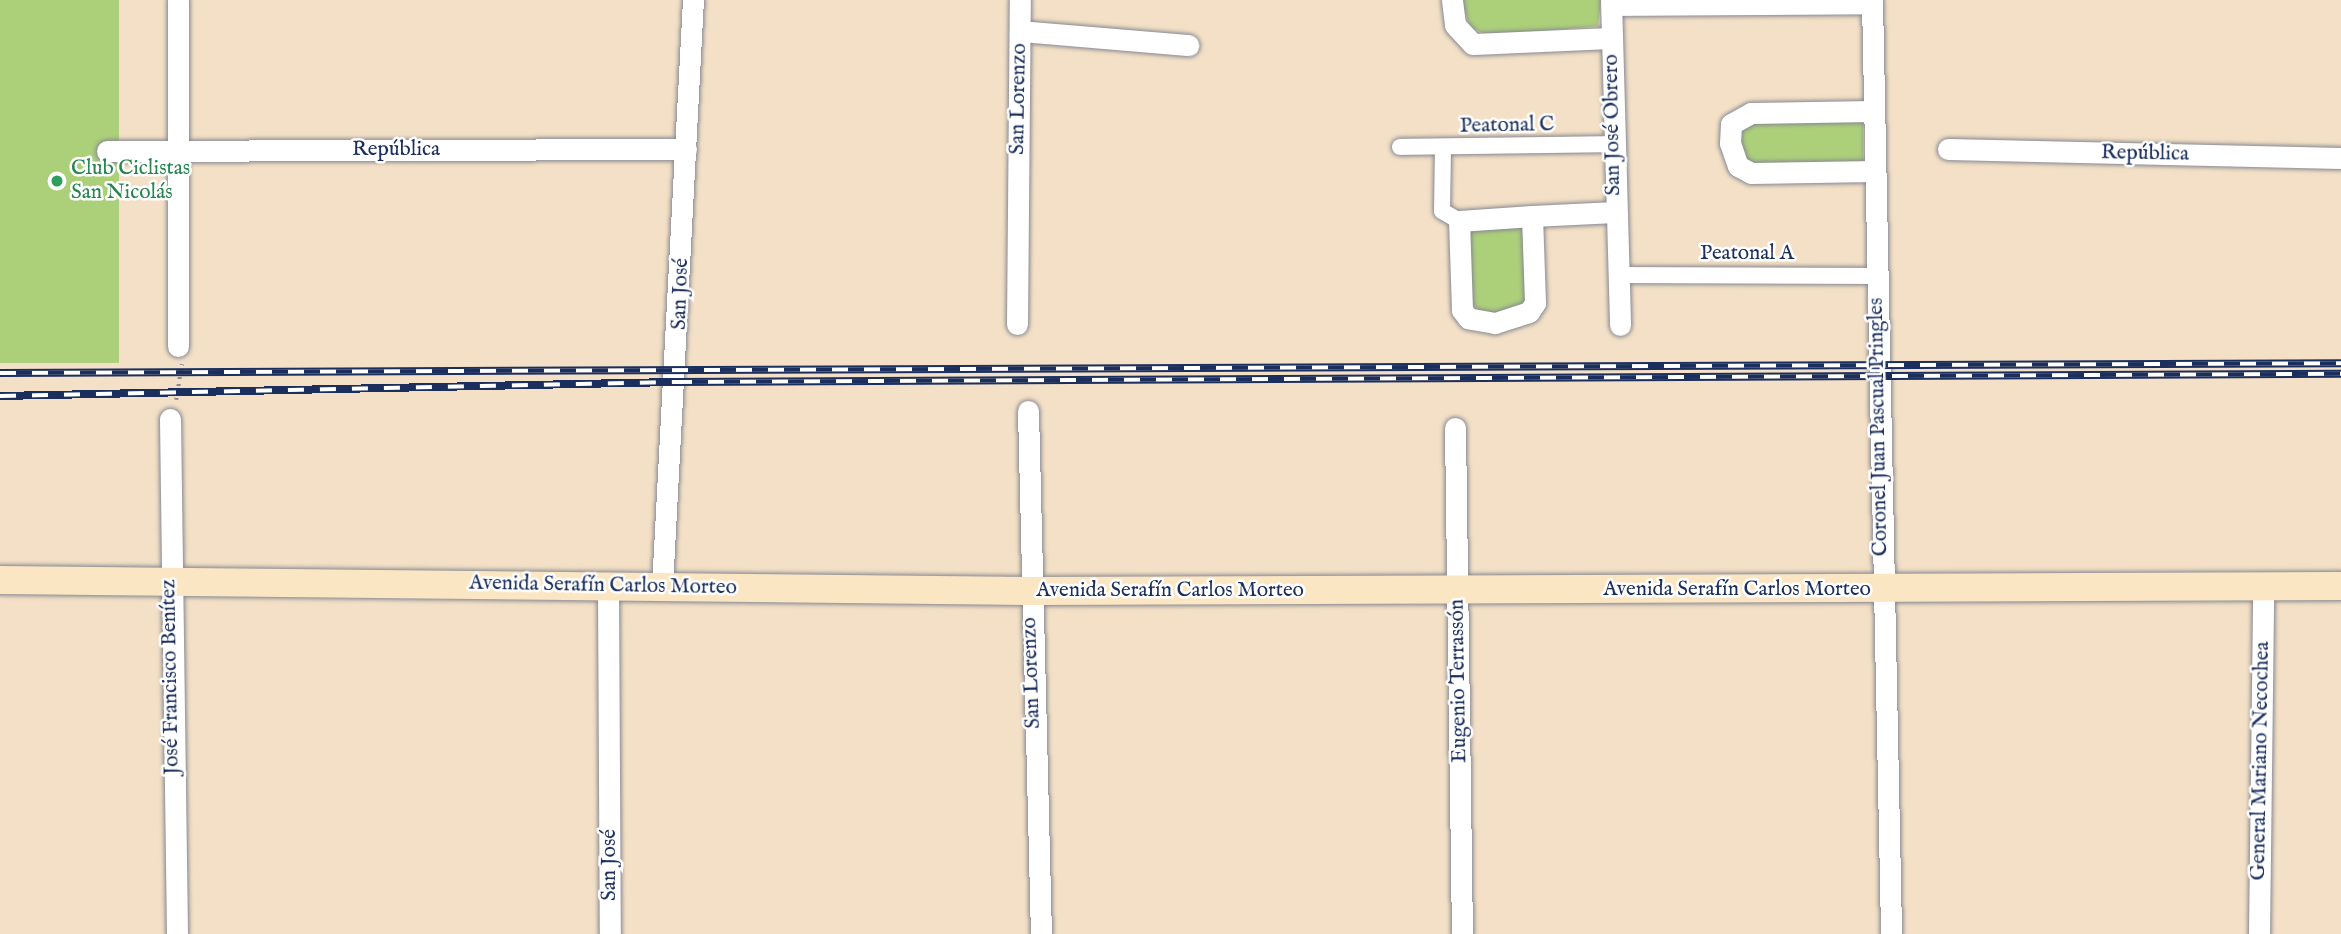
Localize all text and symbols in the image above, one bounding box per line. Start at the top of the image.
street label: San Lorenzo [1005,43,1033,155]
street label: San José Obrero [1599,54,1627,196]
street label: Peatonal C [1459,113,1555,139]
street label: República [352,137,440,163]
street label: República [2101,141,2189,167]
place label: Club Ciclistas San Nicolás [71,156,190,206]
marker: Club Ciclistas San Nicolás [49,173,65,189]
street label: Peatonal A [1700,241,1794,267]
street label: San José [667,258,695,330]
street label: Coronel Juan Pascual Pringles [1864,297,1894,557]
street label: Avenida Serafín Carlos Morteo [469,571,737,601]
street label: Avenida Serafín Carlos Morteo [1603,577,1871,603]
street label: Avenida Serafín Carlos Morteo [1036,578,1304,604]
street label: José Francisco Benítez [157,579,185,775]
street label: Eugenio Terrassón [1445,599,1473,763]
street label: San Lorenzo [1017,617,1047,729]
street label: General Mariano Necochea [2246,641,2276,881]
street label: San José [597,829,623,901]

